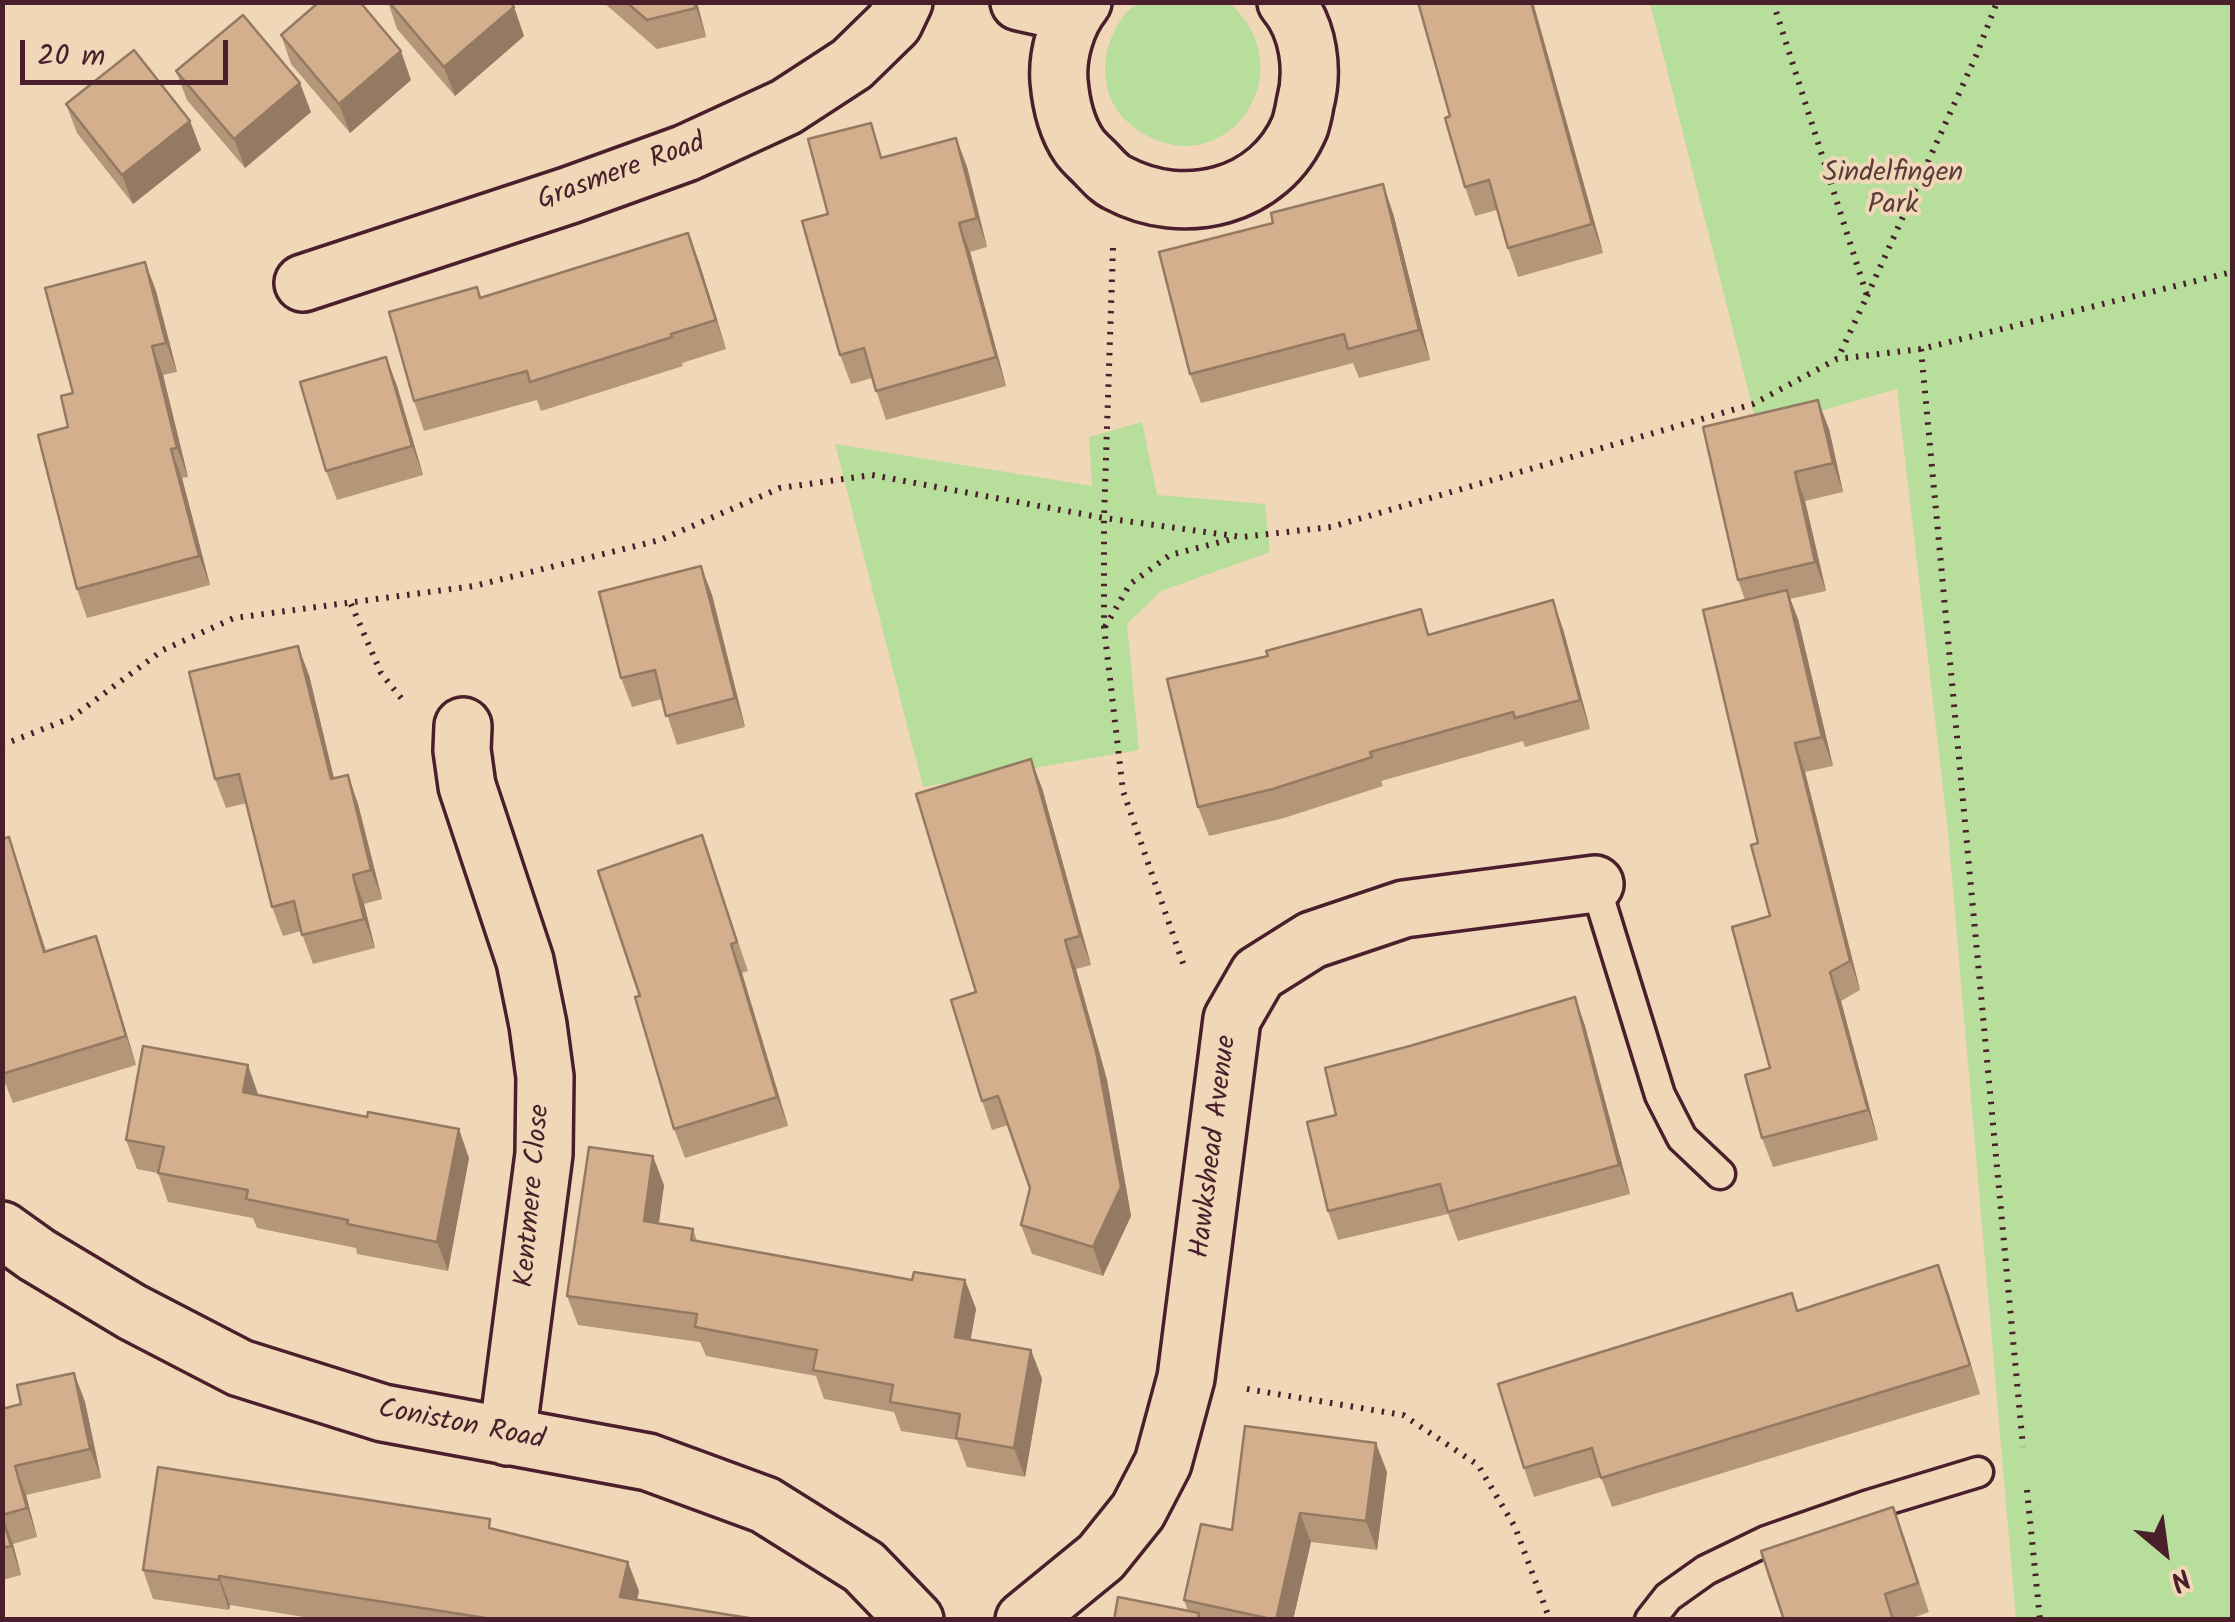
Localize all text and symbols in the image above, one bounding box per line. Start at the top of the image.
scale bar [25,20,232,82]
text: 20 m [37,33,105,81]
street label: Grasmere Road [534,128,710,220]
park label: Sindelfingen Park [1823,158,1963,224]
street label: Hawkshead Avenue [1186,1034,1246,1260]
street label: Kentmere Close [510,1103,560,1289]
street label: Coniston Road [375,1394,547,1460]
north arrow [2115,1502,2215,1602]
text: N [2161,1555,2198,1603]

